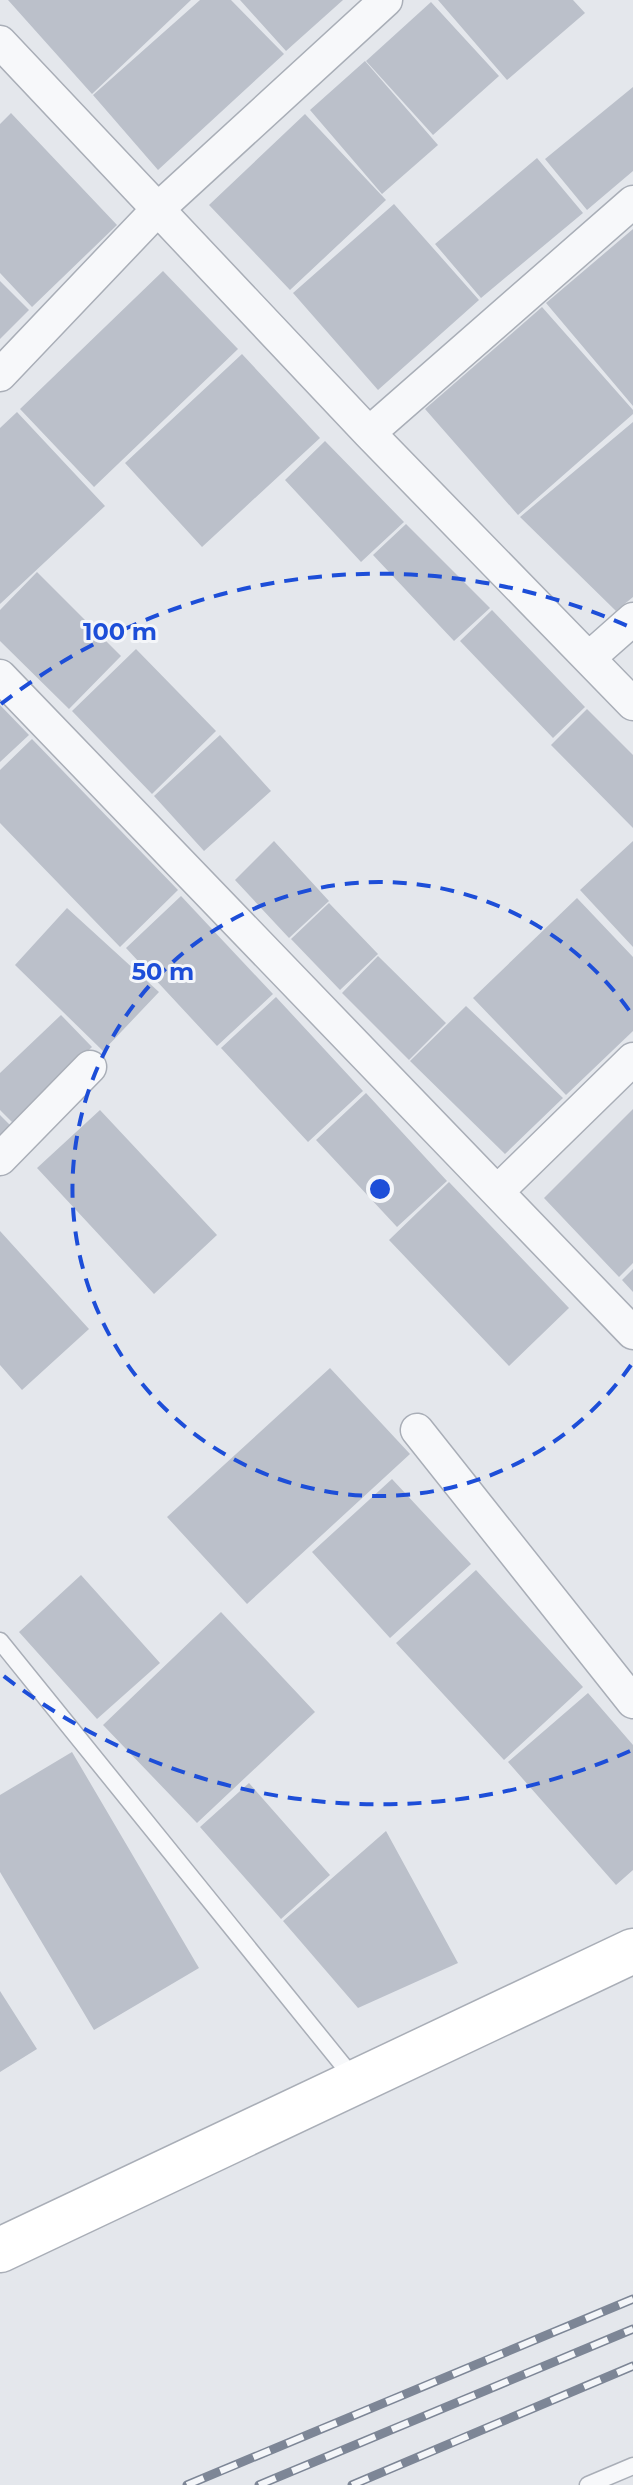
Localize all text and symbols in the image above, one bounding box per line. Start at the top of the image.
text: 100 m [83,617,157,646]
text: 50 m [132,957,194,986]
centre of rings [366,1175,394,1203]

